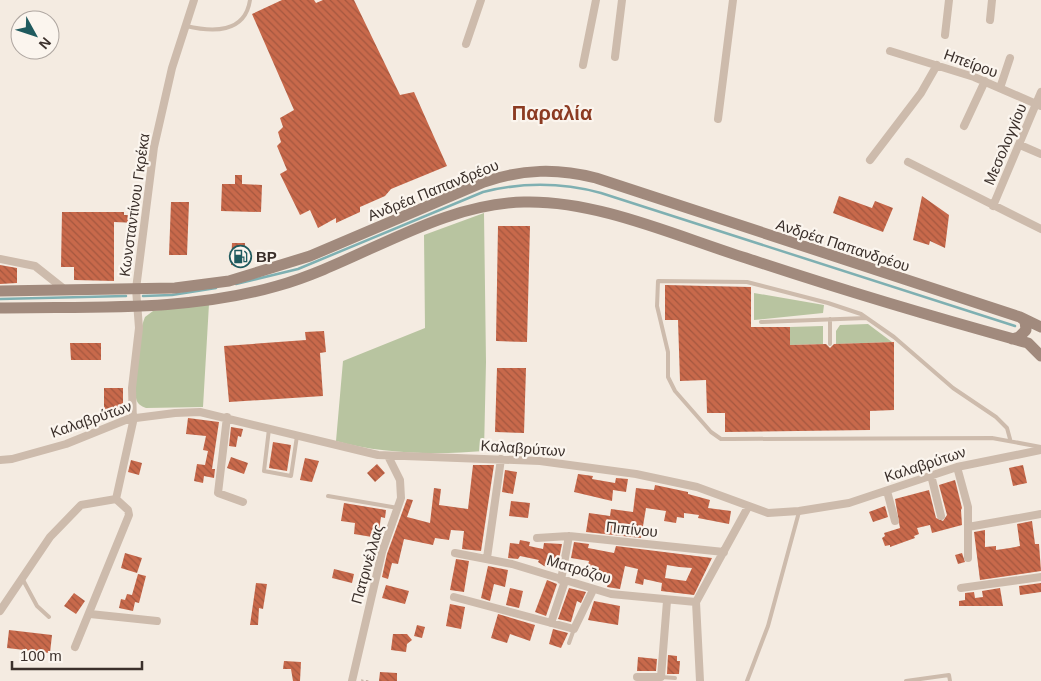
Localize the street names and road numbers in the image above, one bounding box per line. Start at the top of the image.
street label: Ηπείρου [942,45,1000,81]
street label: Μεσολογγίου [980,101,1030,187]
street label: Κωνσταντίνου Γκρέκα [116,132,153,278]
street label: Ανδρέα Παπανδρέου [365,156,501,224]
street label: Ανδρέα Παπανδρέου [774,215,912,275]
street label: Καλαβρύτων [48,397,134,441]
street label: Καλαβρύτων [480,437,566,459]
street label: Καλαβρύτων [882,443,968,485]
street label: Πιπίνου [605,518,659,540]
street label: Πατρινέλλας [348,522,386,606]
street label: Ματρόζου [545,551,613,587]

